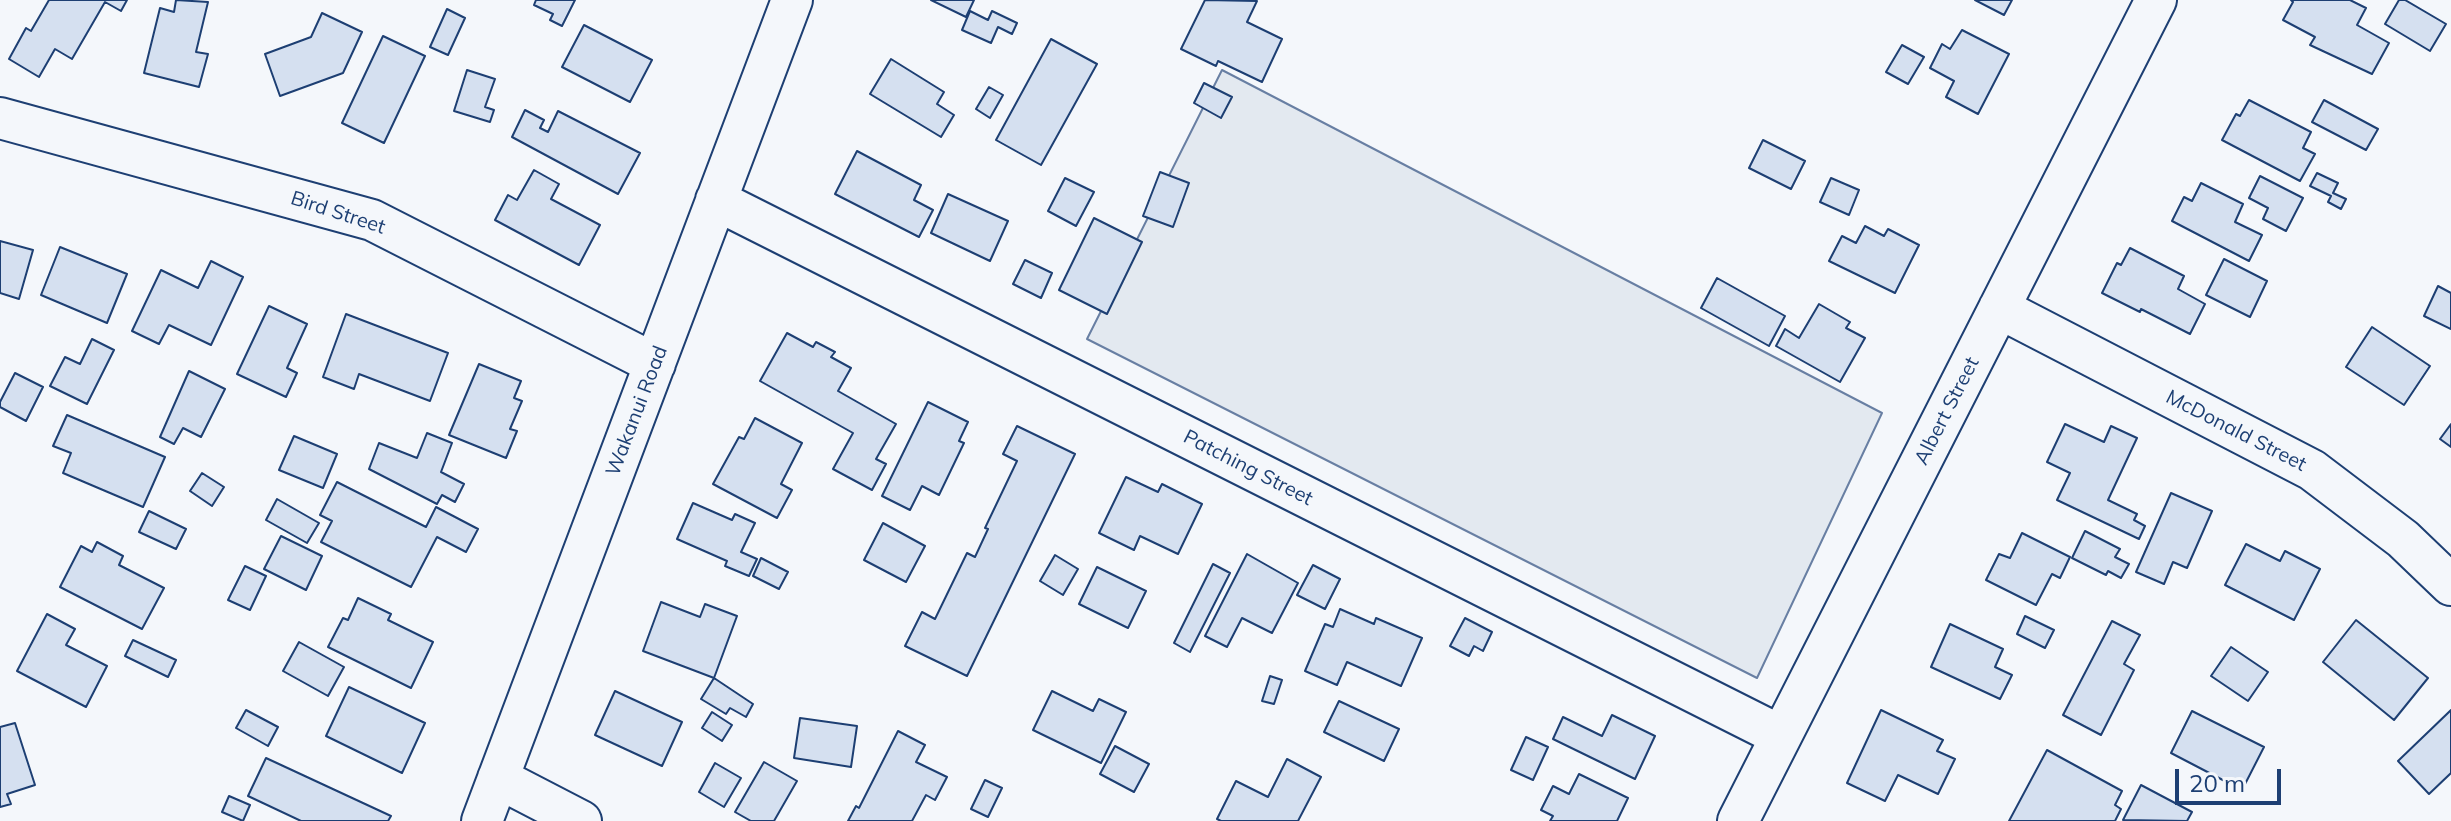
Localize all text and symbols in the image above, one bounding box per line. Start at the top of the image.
street label: Bird Street [288,186,388,240]
street label: Wakanui Road [601,342,673,480]
street label: Albert Street [1910,353,1984,469]
street label: McDonald Street [2162,385,2310,477]
street label: Patching Street [1179,425,1317,511]
scale bar [2179,753,2285,803]
text: 20 m [2189,768,2245,798]

